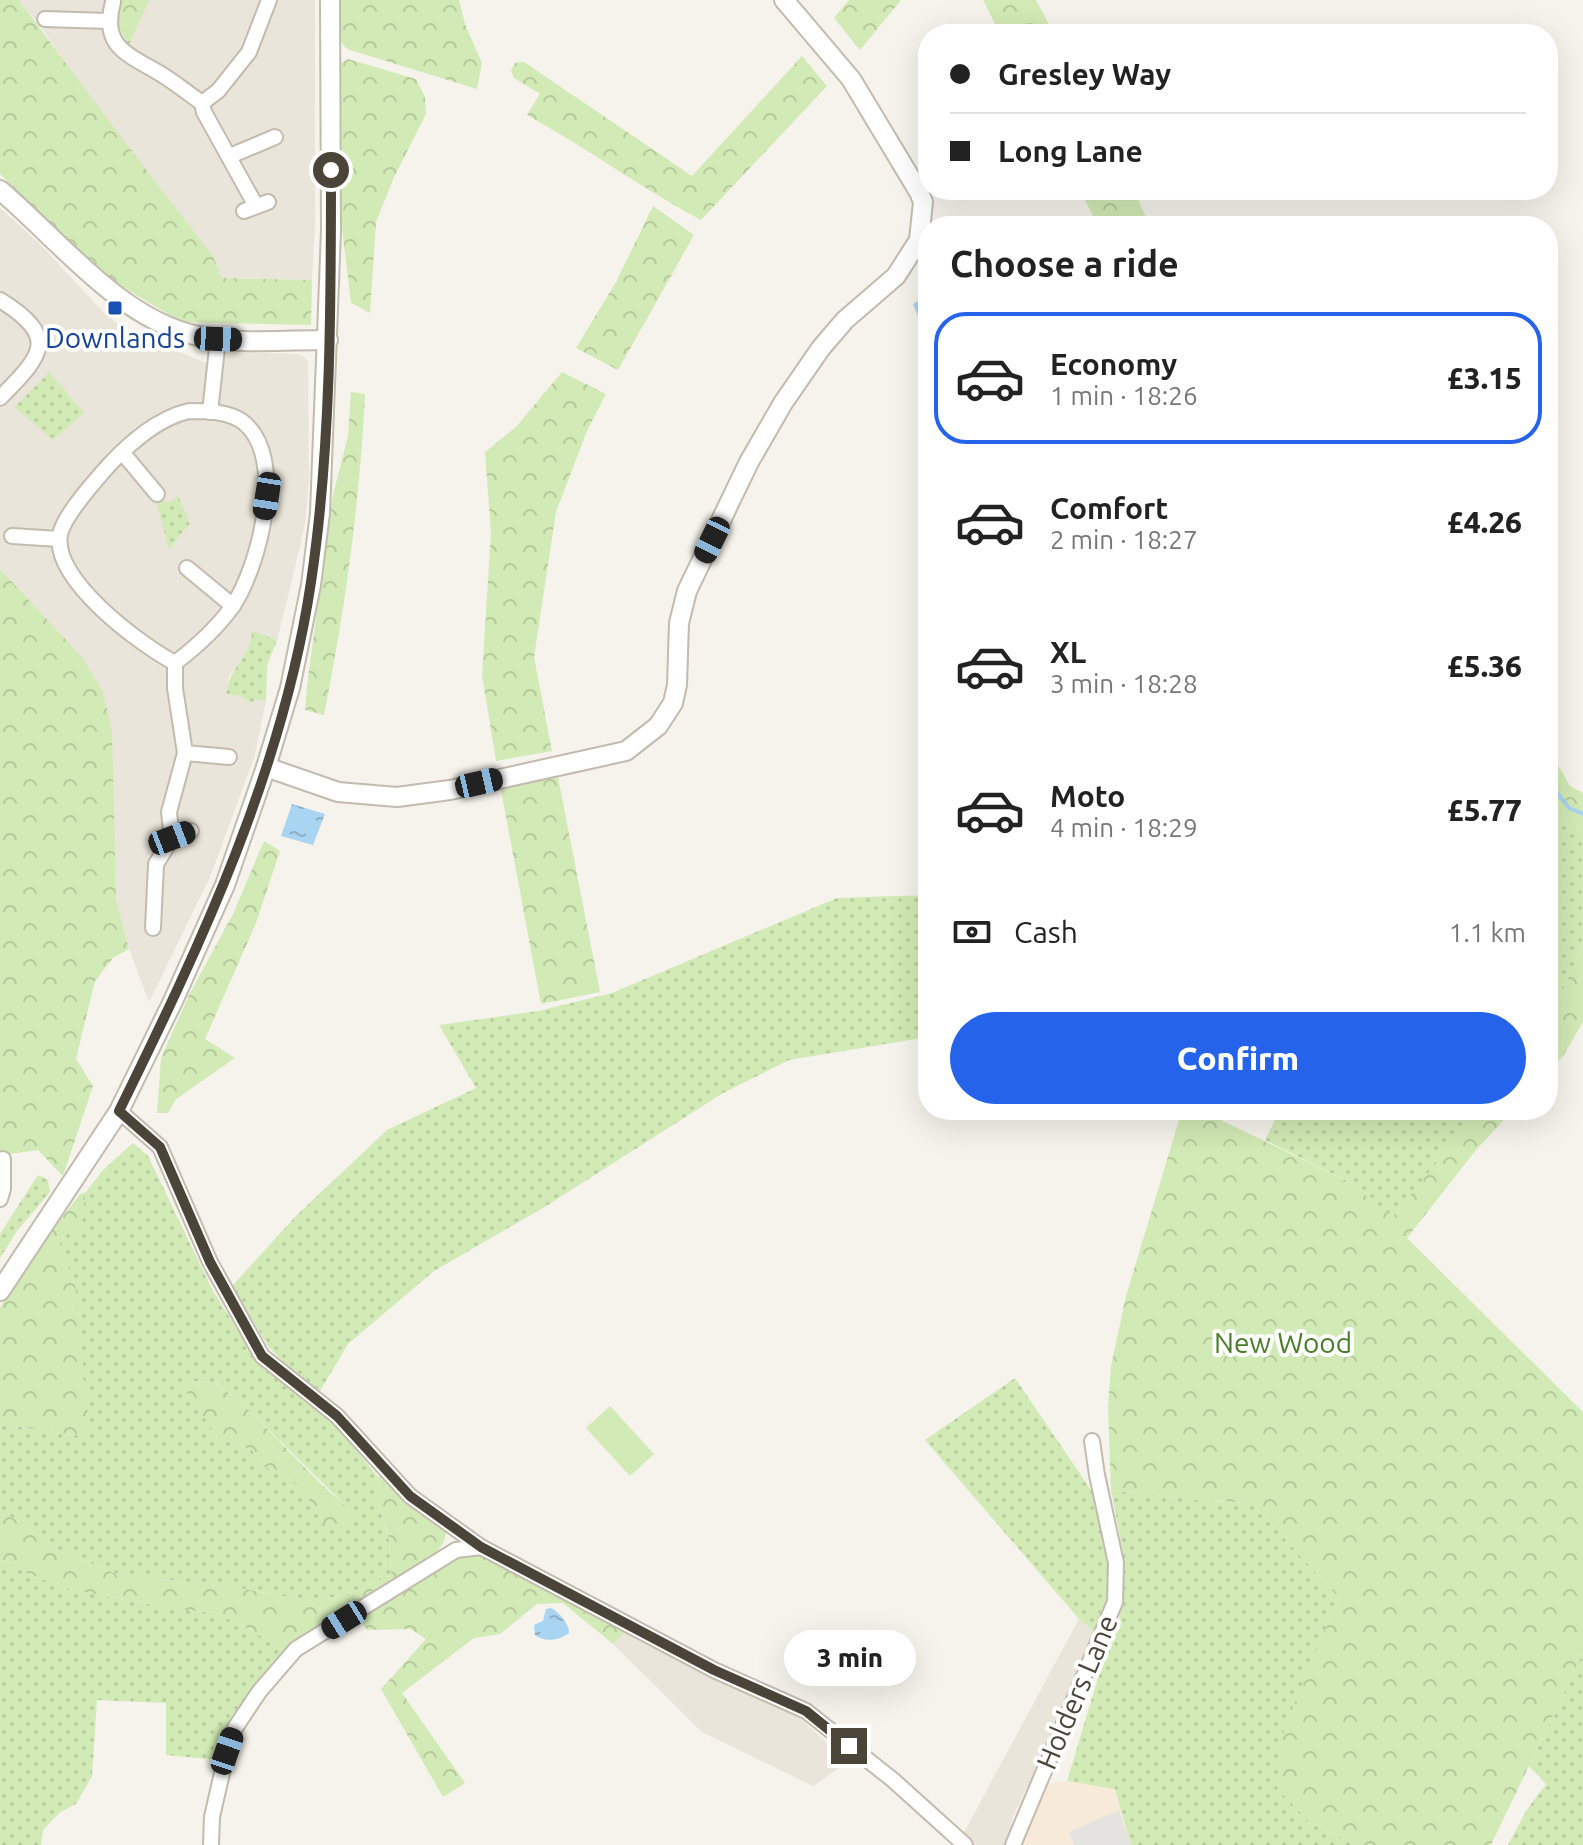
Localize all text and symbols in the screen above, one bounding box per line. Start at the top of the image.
text: Gresley Way [998,57,1171,91]
text: Long Lane [998,134,1143,168]
route start [313,152,349,188]
text: Choose a ride [950,243,1179,284]
marker: Downlands [106,299,124,317]
place label: Downlands [45,322,185,353]
car [194,326,242,352]
icon: car [954,342,1026,414]
text: Economy [1050,347,1177,381]
text: £3.15 [1447,361,1522,395]
text: 1 min · 18:26 [1050,381,1198,410]
car [251,470,283,522]
icon: car [954,486,1026,558]
text: Comfort [1050,491,1168,525]
text: £4.26 [1447,505,1522,539]
car [691,513,733,567]
text: 2 min · 18:27 [1050,525,1198,554]
icon: car [954,630,1026,702]
text: XL [1050,635,1086,669]
text: £5.36 [1447,649,1522,683]
text: 3 min · 18:28 [1050,669,1198,698]
car [453,766,505,800]
icon: car [954,774,1026,846]
text: Moto [1050,779,1125,813]
text: £5.77 [1447,793,1522,827]
text: 4 min · 18:29 [1050,813,1198,842]
car [145,818,199,858]
icon: cash [950,910,994,954]
text: Cash [1014,915,1078,949]
text: 1.1 km [1449,918,1526,947]
button: Confirm [950,1012,1526,1104]
park label: New Wood [1214,1327,1352,1358]
car [317,1597,371,1643]
street label: Holders Lane [1030,1610,1123,1774]
callout: 3 min [783,1630,915,1686]
text: 3 min [817,1643,883,1672]
car [208,1724,246,1778]
route end [831,1728,867,1764]

